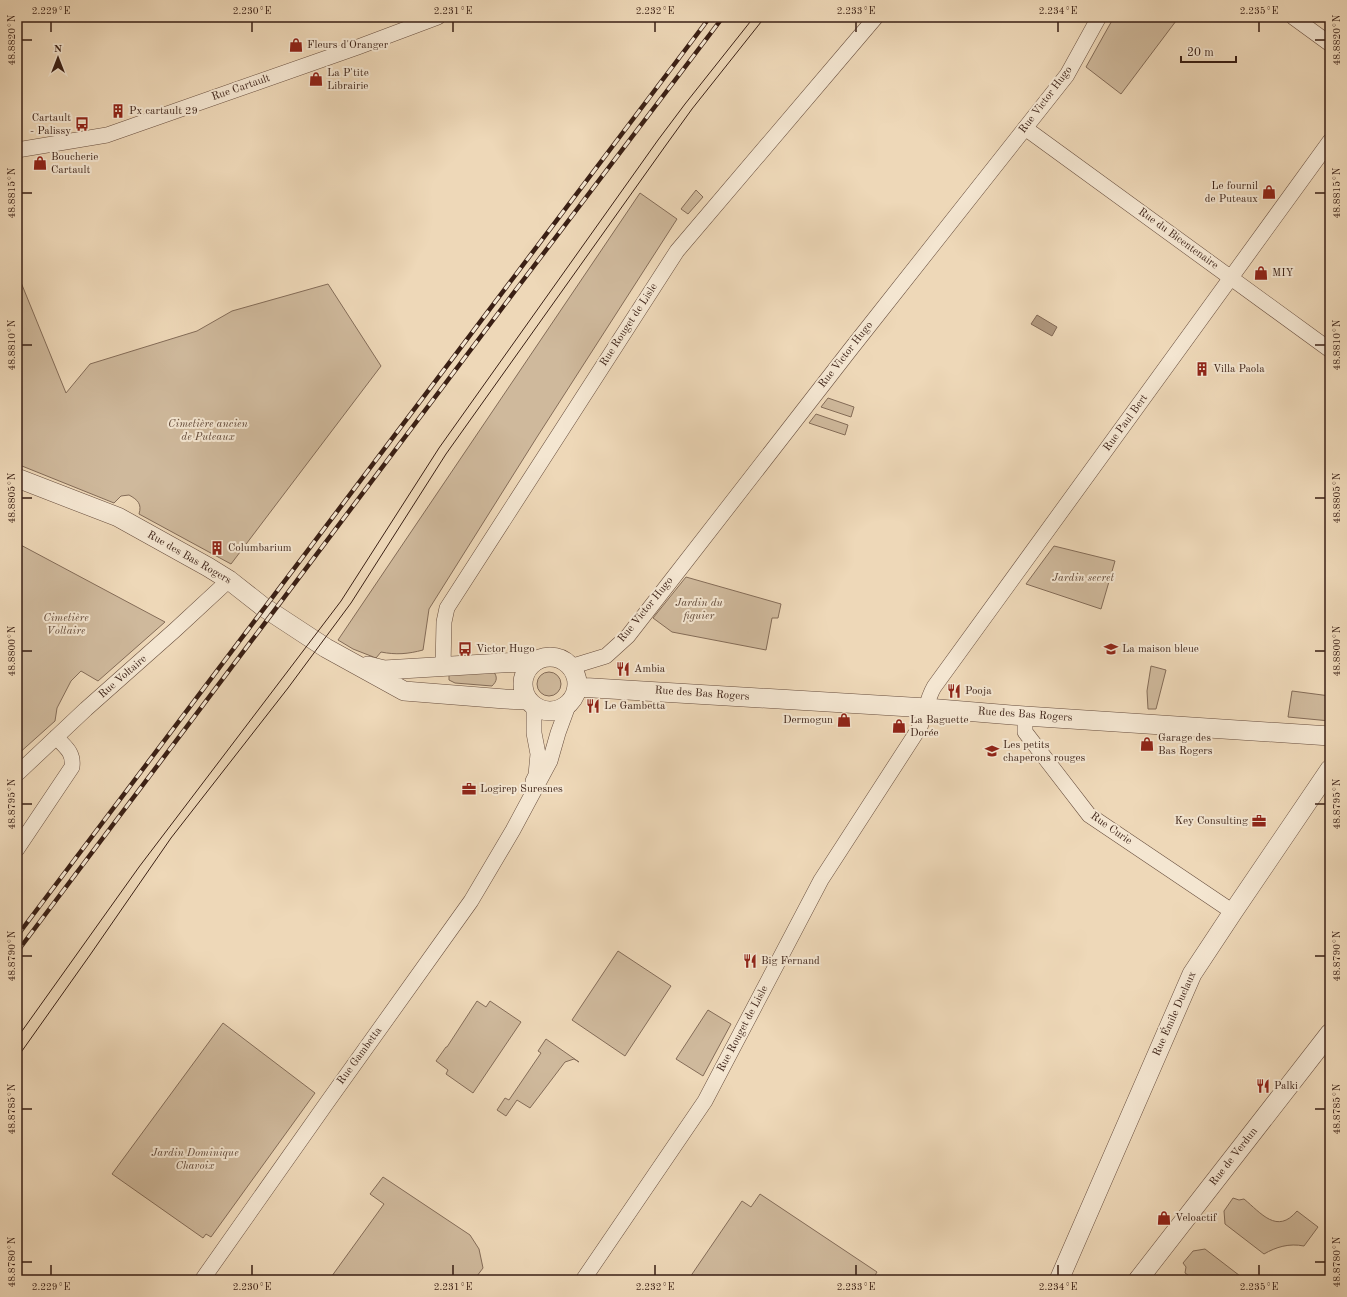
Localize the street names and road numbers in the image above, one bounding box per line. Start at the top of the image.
street label: Rue Victor Hugo [1017,65,1075,135]
street label: Rue Cartault [210,73,272,103]
street label: Rue du Bicentenaire [1136,206,1220,272]
street label: Rue Rouget de Lisle [598,282,660,368]
street label: Rue Victor Hugo [817,320,875,390]
street label: Rue Paul Bert [1102,392,1150,453]
street label: Rue des Bas Rogers [145,529,233,587]
street label: Rue Victor Hugo [616,575,676,645]
street label: Rue Voltaire [97,653,149,701]
street label: Rue des Bas Rogers [654,685,750,703]
street label: Rue des Bas Rogers [977,706,1073,724]
street label: Rue Curie [1088,811,1134,847]
street label: Rue Émile Duclaux [1150,969,1199,1058]
street label: Rue Rouget de Lisle [716,984,770,1074]
street label: Rue Gambetta [336,1025,385,1087]
street label: Rue de Verdun [1208,1126,1260,1188]

